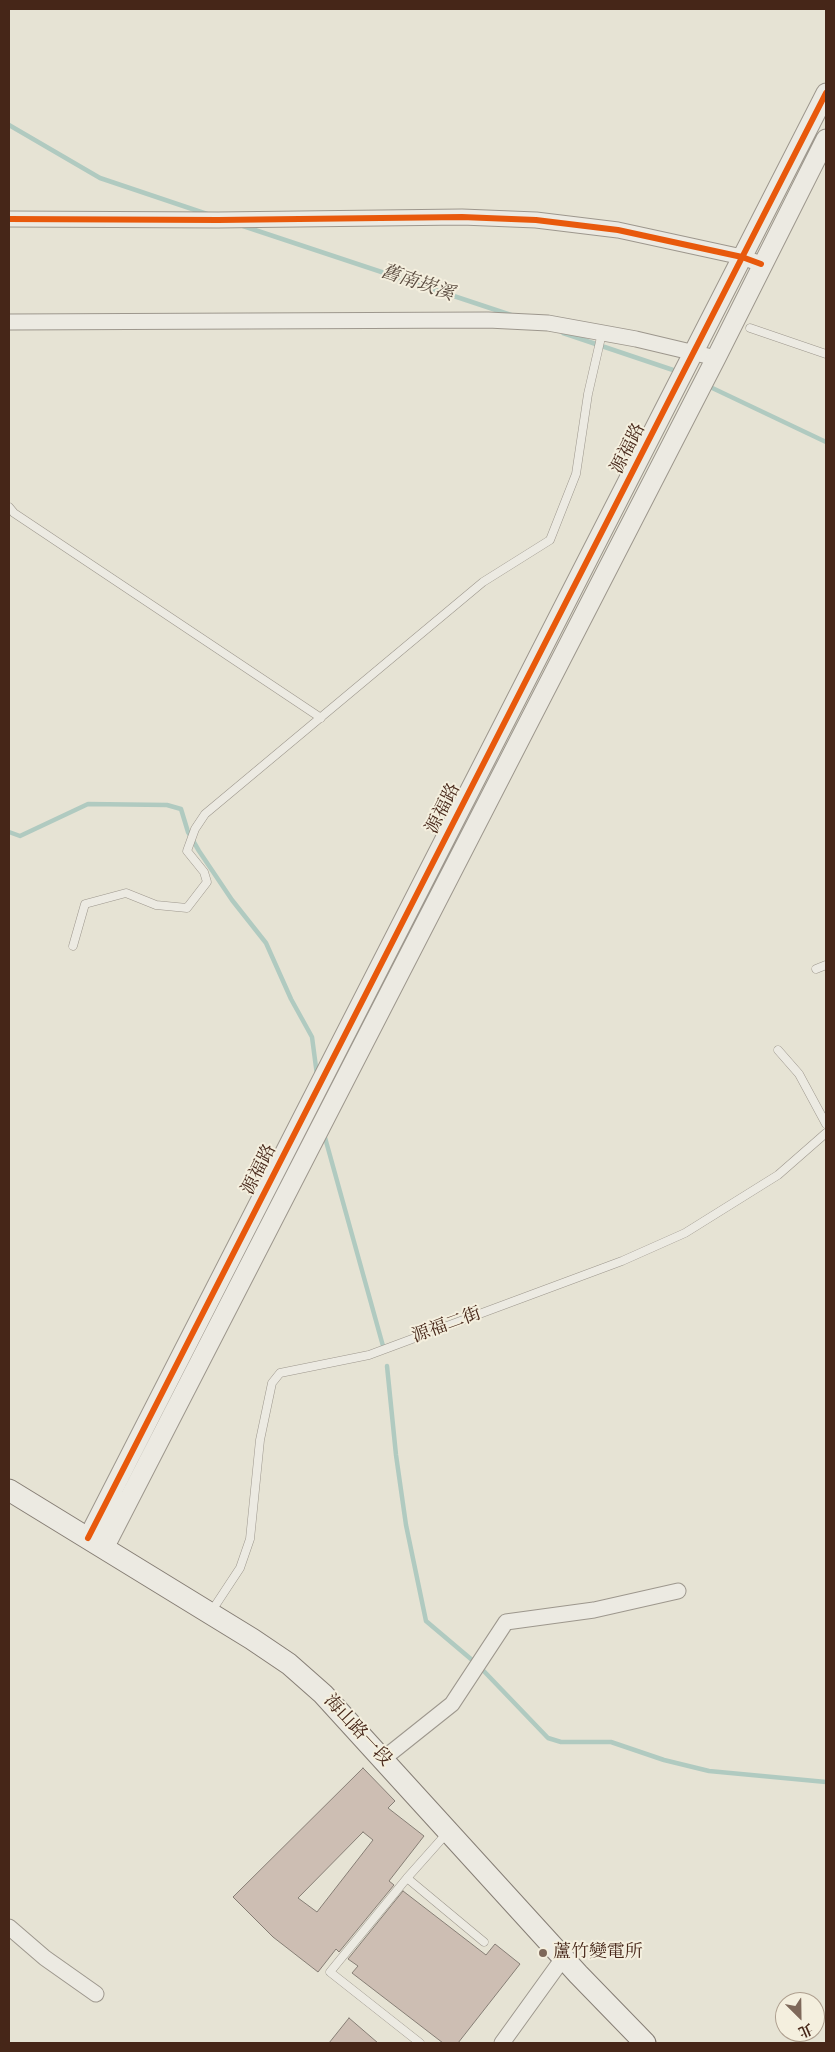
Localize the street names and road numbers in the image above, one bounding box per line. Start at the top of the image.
street label: 源福路 [607,420,651,478]
street label: 源福路 [422,780,466,838]
street label: 源福路 [238,1141,282,1199]
street label: 源福二街 [409,1304,485,1348]
street label: 海山路一段 [318,1691,396,1771]

